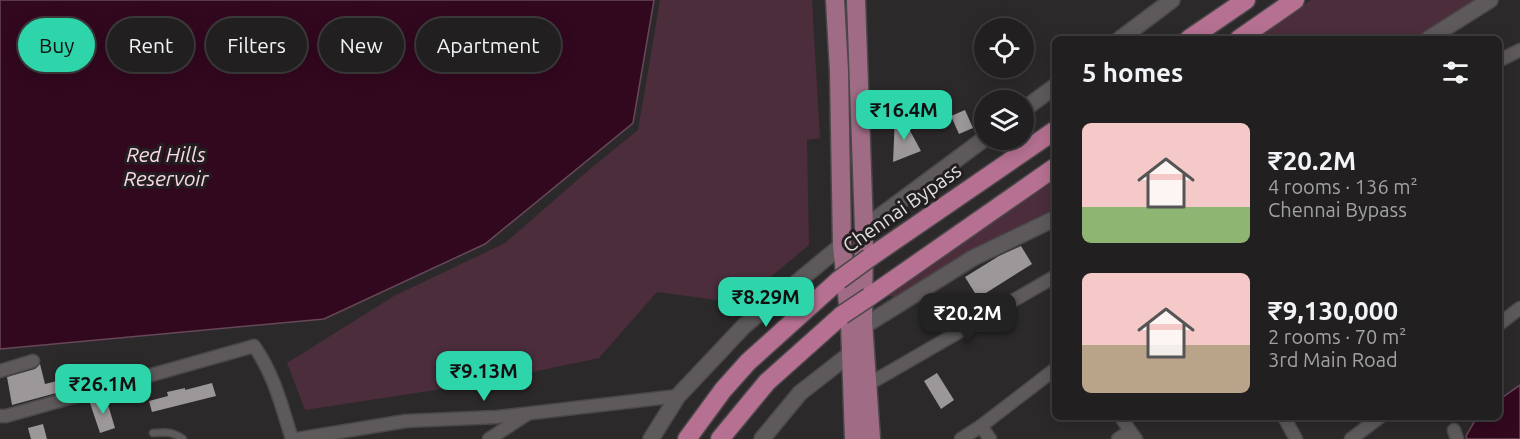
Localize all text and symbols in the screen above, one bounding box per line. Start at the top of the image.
chip: Buy [18,18,95,72]
chip: Rent [107,18,194,72]
chip: Filters [206,18,307,72]
chip: New [319,18,404,72]
chip: Apartment [416,18,561,72]
map controls [974,18,1034,150]
button: locate [974,18,1034,78]
icon: filters [1439,56,1472,89]
text: 5 homes [1082,58,1183,87]
pin: ₹16.4M [855,90,953,141]
button: layers [974,90,1034,150]
text: ₹16.4M [870,98,938,121]
water label: Red Hills Reservoir [123,142,210,190]
text: ₹20.2M [1268,146,1356,175]
icon: home [1130,147,1202,219]
street label: Chennai Bypass [838,158,965,257]
text: 4 rooms · 136 m² [1268,175,1418,198]
text: Chennai Bypass [1268,198,1407,221]
pin: ₹8.29M [717,277,815,328]
text: ₹8.29M [732,285,800,308]
pin: ₹20.2M [919,293,1017,344]
text: ₹9,130,000 [1268,296,1398,325]
icon: home [1130,297,1202,369]
text: ₹20.2M [934,301,1002,324]
text: 2 rooms · 70 m² [1268,325,1406,348]
text: 3rd Main Road [1268,348,1398,371]
pin: ₹9.13M [435,351,533,402]
text: ₹9.13M [450,359,518,382]
pin: ₹26.1M [54,364,152,415]
text: ₹26.1M [69,372,137,395]

